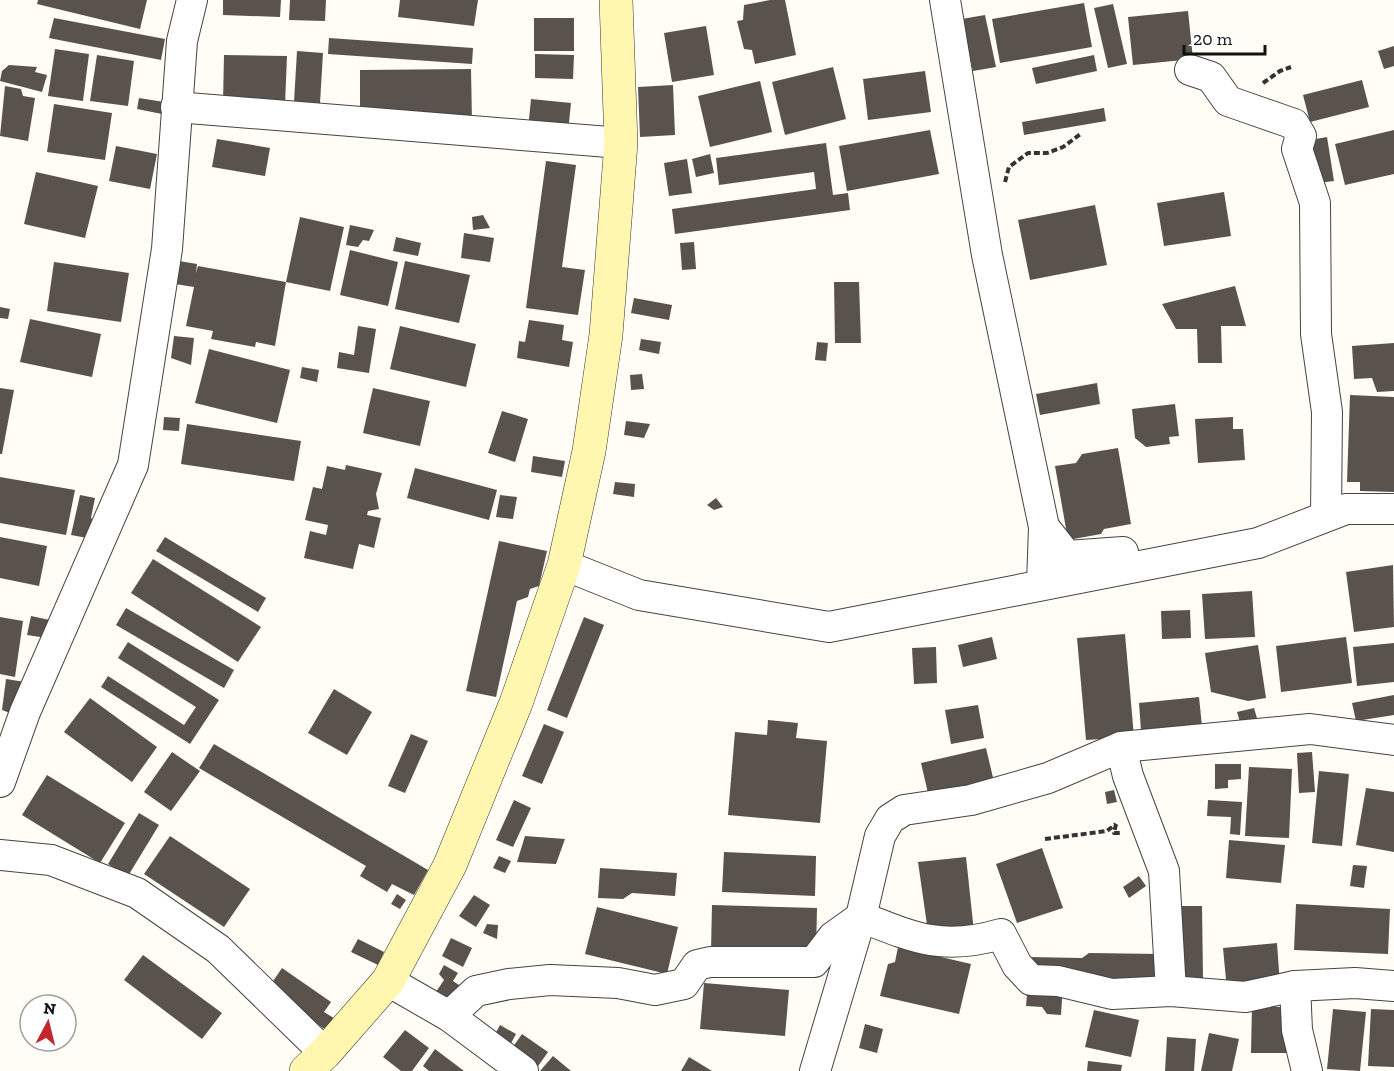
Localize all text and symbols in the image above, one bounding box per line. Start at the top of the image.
scale bar [1184,18,1265,56]
text: 20 m [1193,28,1233,50]
north arrow [18,993,78,1053]
text: N [43,998,57,1019]

